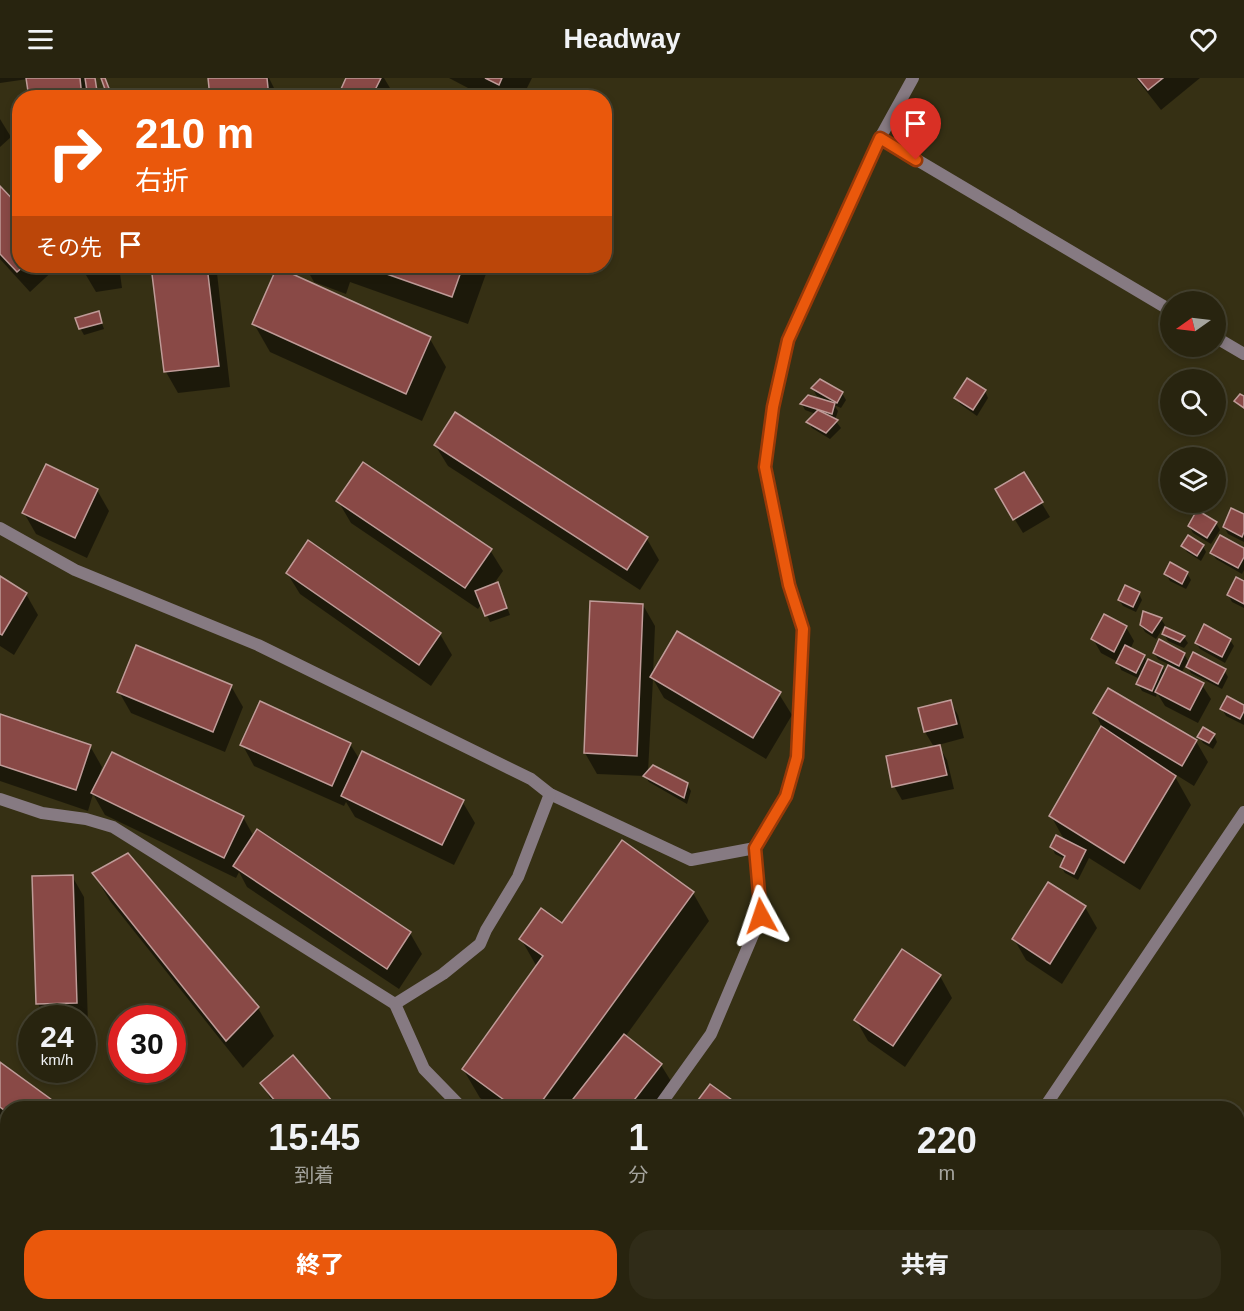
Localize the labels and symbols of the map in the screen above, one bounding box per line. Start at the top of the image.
pin [890,98,941,160]
north arrow [1160,291,1226,357]
position arrow [729,884,793,948]
speed limit sign: 30 [108,1005,186,1083]

